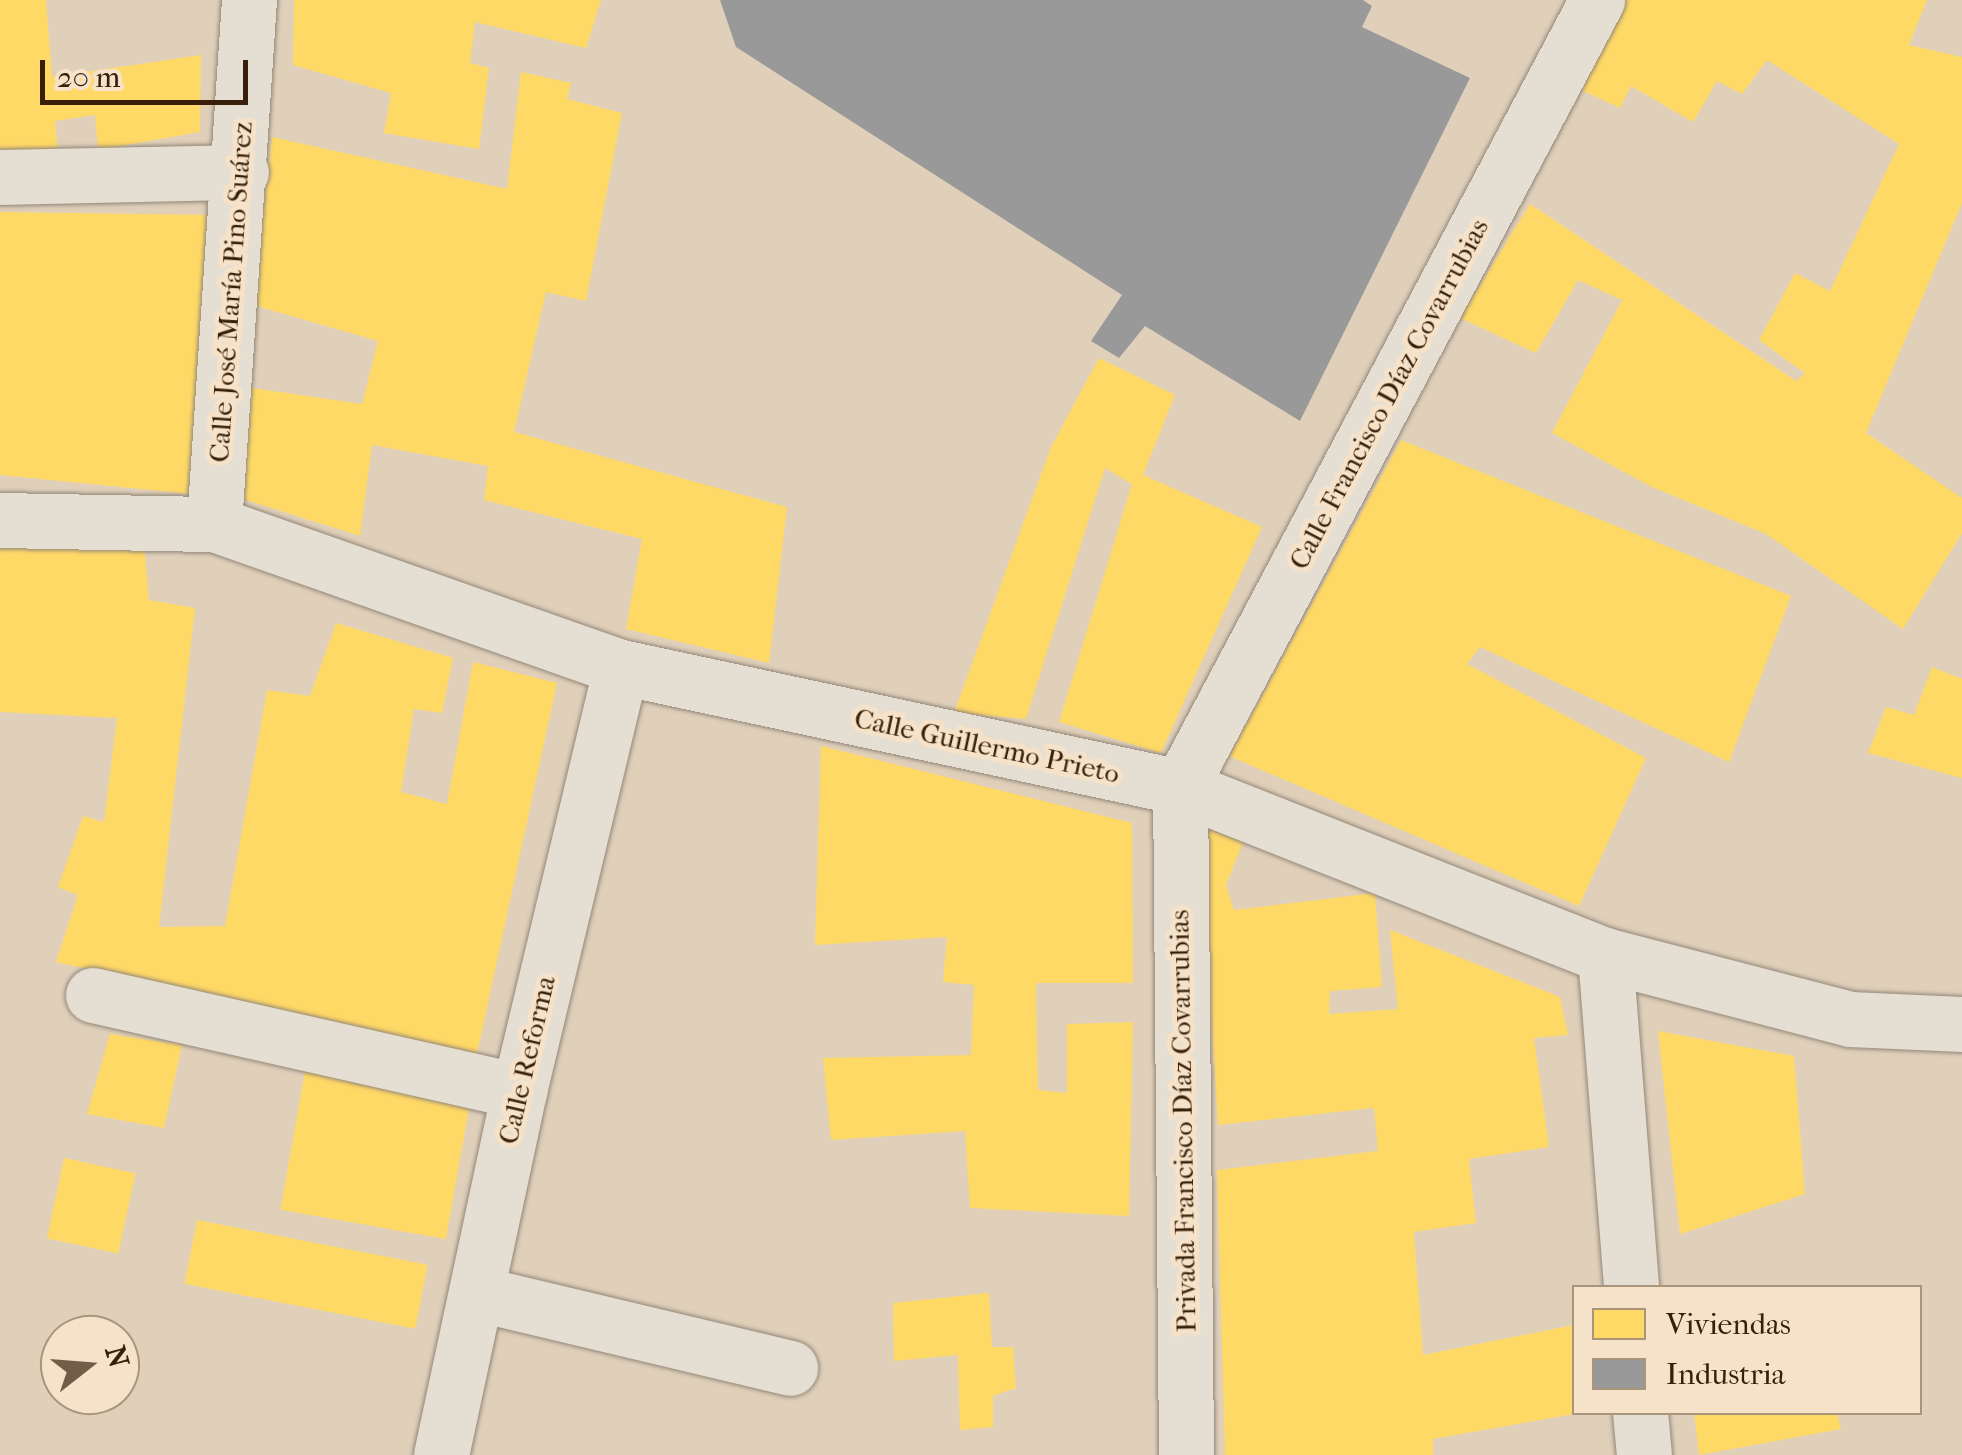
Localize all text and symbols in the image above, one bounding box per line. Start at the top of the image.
scale bar [45,40,252,102]
text: 20 m [57,60,120,95]
street label: Calle José María Pino Suárez [202,120,260,464]
street label: Calle Francisco Díaz Covarrubias [1282,213,1496,575]
street label: Calle Guillermo Prieto [851,701,1123,791]
street label: Privada Francisco Díaz Covarrubias [1163,909,1203,1333]
street label: Calle Reforma [491,973,563,1147]
legend [1572,1285,1922,1415]
text: Viviendas [1666,1307,1791,1342]
north arrow [40,1315,140,1415]
text: N [98,1342,136,1372]
text: Industria [1666,1357,1786,1392]

